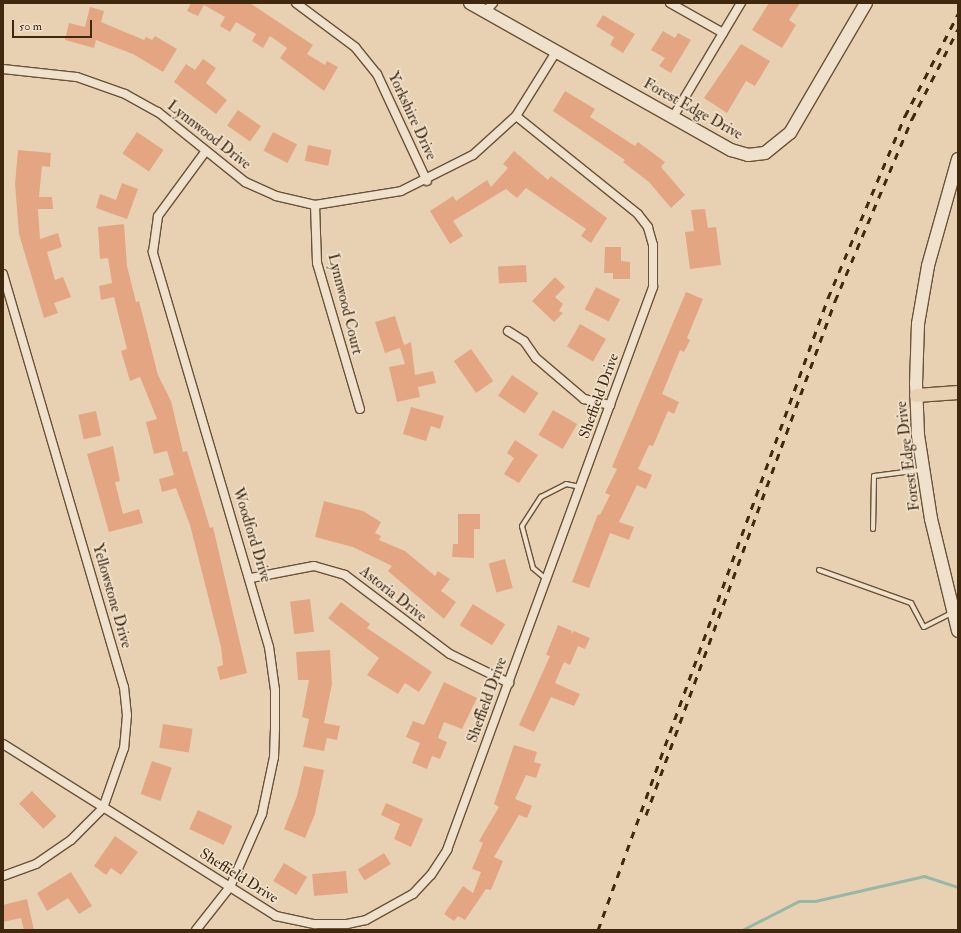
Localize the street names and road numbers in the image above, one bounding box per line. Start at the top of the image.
street label: Yorkshire Drive [384,69,440,163]
street label: Forest Edge Drive [640,74,746,144]
street label: Lynnwood Drive [164,97,254,173]
street label: Lynnwood Court [324,252,366,356]
street label: Sheffield Drive [575,351,623,441]
street label: Forest Edge Drive [892,400,924,512]
street label: Woodford Drive [229,485,275,585]
street label: Yellowstone Drive [88,542,136,650]
street label: Astoria Drive [356,562,430,626]
street label: Sheffield Drive [463,655,511,745]
street label: Sheffield Drive [196,845,282,907]

